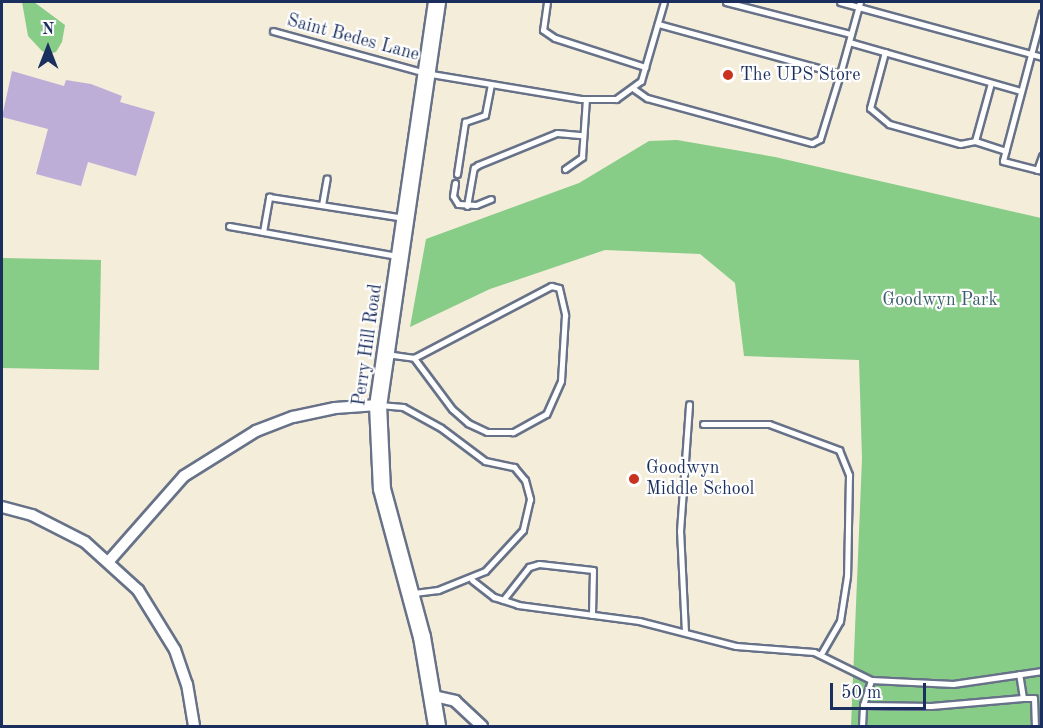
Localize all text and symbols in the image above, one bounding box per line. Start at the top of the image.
street label: Saint Bedes Lane [284,10,422,66]
north arrow [18,18,78,78]
text: N [42,22,54,38]
place label: The UPS Store [740,64,860,86]
marker: The UPS Store [721,68,735,82]
street label: Perry Hill Road [349,283,387,407]
park label: Goodwyn Park [882,289,998,311]
place label: Goodwyn Middle School [646,458,754,500]
marker: Goodwyn Middle School [627,472,641,486]
scale bar [833,671,929,709]
text: 50 m [841,684,881,702]

